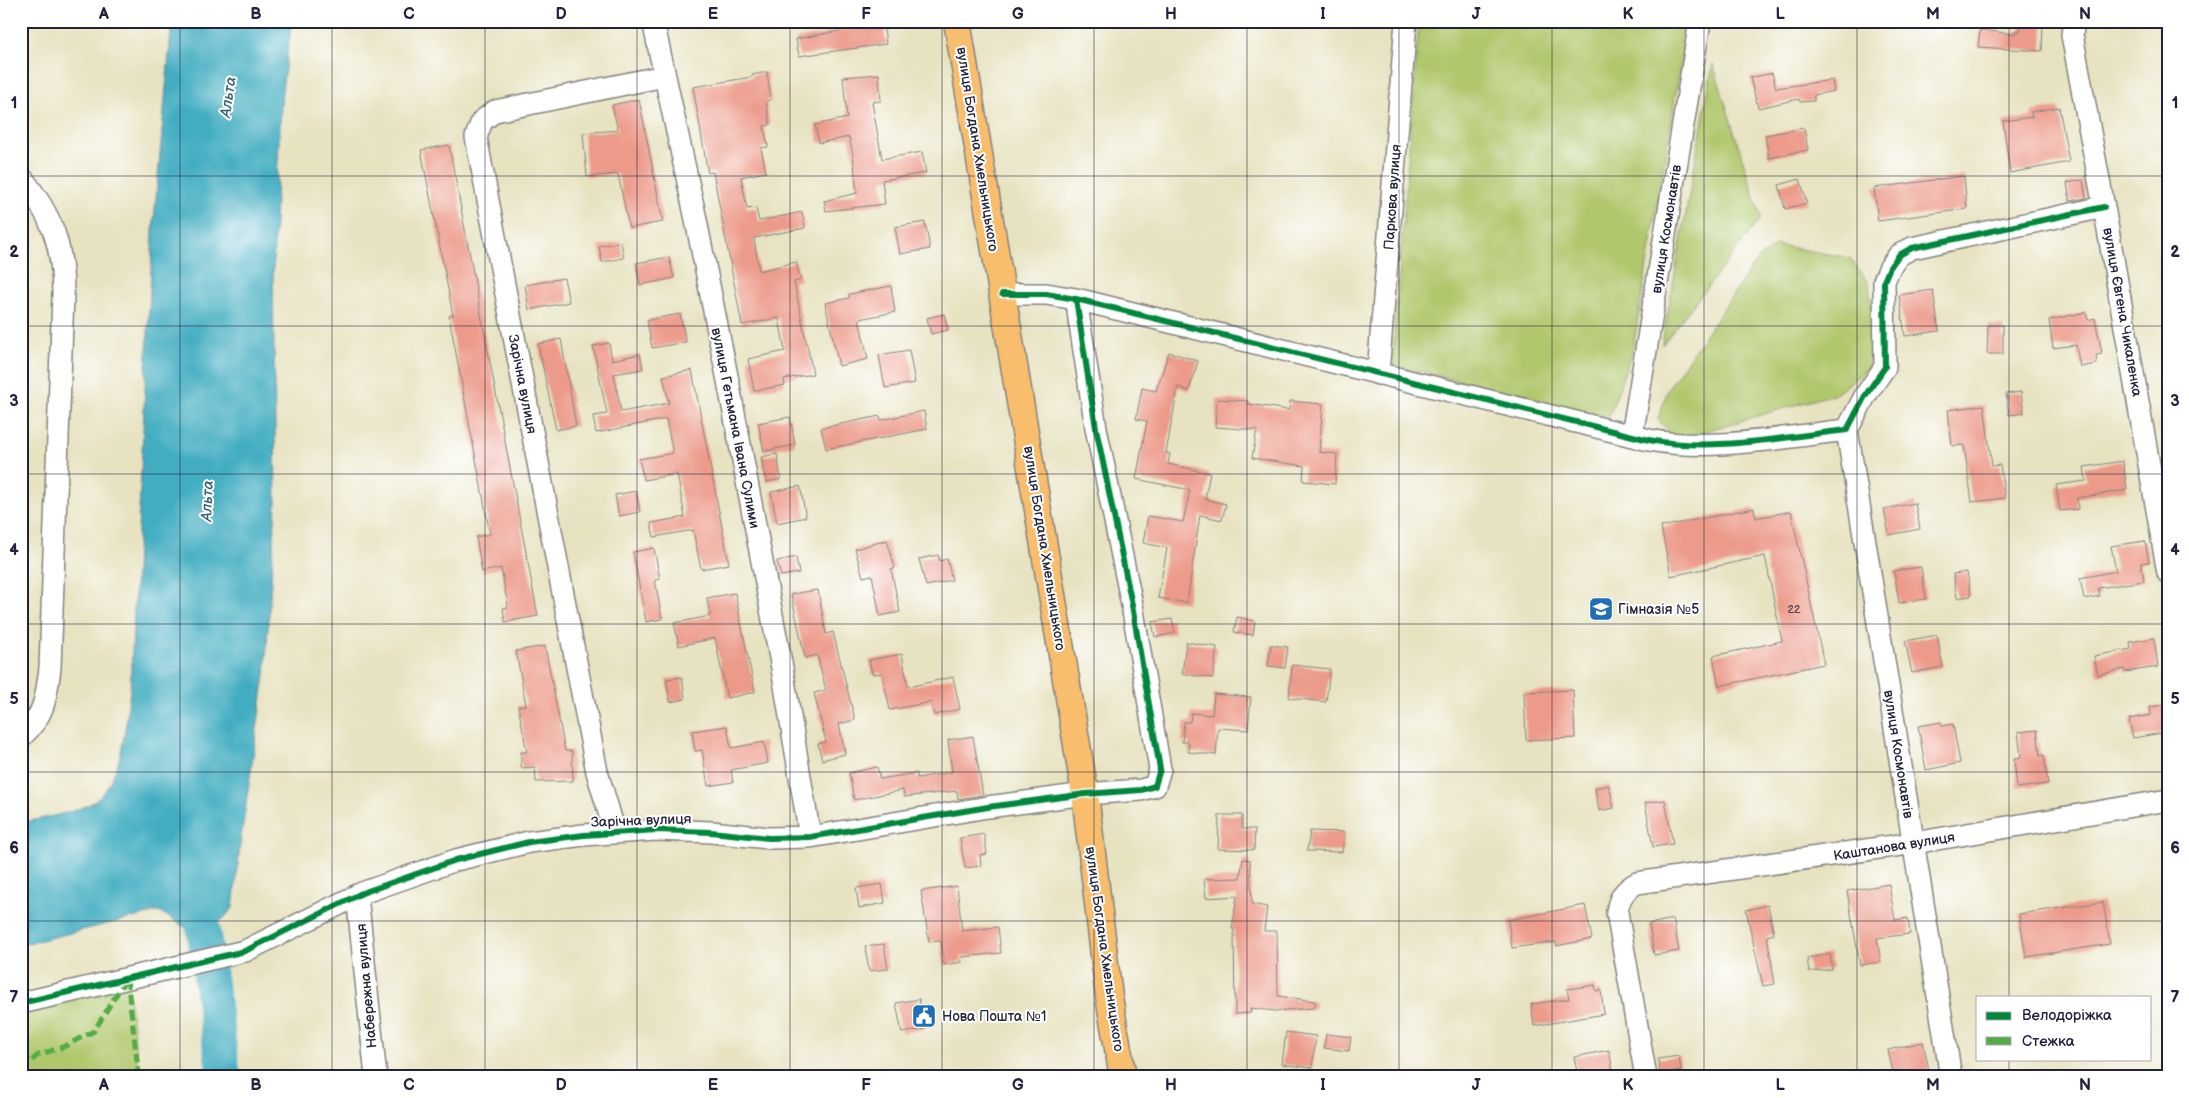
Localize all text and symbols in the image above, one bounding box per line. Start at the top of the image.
text: A [98,5,109,24]
text: B [250,5,262,24]
text: C [403,5,415,24]
text: D [555,5,567,24]
text: E [708,5,718,24]
text: F [861,5,871,24]
text: G [1012,5,1024,24]
text: H [1165,5,1177,24]
text: I [1320,5,1326,24]
text: J [1472,5,1481,24]
text: K [1623,5,1634,24]
text: L [1775,5,1785,24]
text: M [1926,5,1940,24]
text: N [2079,5,2091,24]
street label: вулиця Богдана Хмельницького [953,46,1002,253]
water label: Альта [216,75,241,120]
text: 1 [11,94,17,113]
text: 1 [2172,94,2178,113]
street label: Паркова вулиця [1380,143,1405,251]
street label: вулиця Космонавтів [1648,163,1685,295]
street label: вулиця Євгена Чикаленка [2099,226,2146,399]
text: 2 [9,243,19,262]
text: 2 [2170,243,2180,262]
street label: вулиця Гетьмана Івана Сулими [708,326,763,530]
street label: Зарічна вулиця [505,333,540,435]
text: 3 [9,392,19,411]
text: 3 [2170,392,2180,411]
street label: вулиця Богдана Хмельницького [1020,445,1069,652]
water label: Альта [197,480,218,523]
text: 4 [9,541,19,560]
text: 4 [2170,541,2180,560]
school or university icon: Гімназія №5 [1588,596,1614,622]
place label: Гімназія №5 [1618,601,1699,618]
house number: 22 [1788,603,1801,616]
street label: вулиця Космонавтів [1880,689,1917,820]
text: 5 [9,690,19,709]
text: 5 [2170,690,2180,709]
street label: Зарічна вулиця [590,810,692,831]
street label: Каштанова вулиця [1832,828,1956,864]
text: 6 [9,839,19,858]
text: 6 [2170,839,2180,858]
street label: вулиця Богдана Хмельницького [1082,845,1127,1053]
street label: Набережна вулиця [353,923,380,1049]
text: 7 [10,988,19,1007]
text: 7 [2171,988,2180,1007]
legend [1976,996,2152,1060]
public building icon: Нова Пошта №1 [911,1003,937,1029]
text: Велодоріжка [2022,1006,2112,1025]
place label: Нова Пошта №1 [942,1008,1046,1025]
text: Стежка [2022,1032,2075,1051]
text: A [98,1076,109,1095]
text: B [250,1076,262,1095]
text: C [403,1076,415,1095]
text: D [555,1076,567,1095]
text: E [708,1076,718,1095]
text: F [861,1076,871,1095]
text: G [1012,1076,1024,1095]
text: H [1165,1076,1177,1095]
text: I [1320,1076,1326,1095]
text: J [1472,1076,1481,1095]
text: K [1623,1076,1634,1095]
text: L [1775,1076,1785,1095]
text: M [1926,1076,1940,1095]
text: N [2079,1076,2091,1095]

